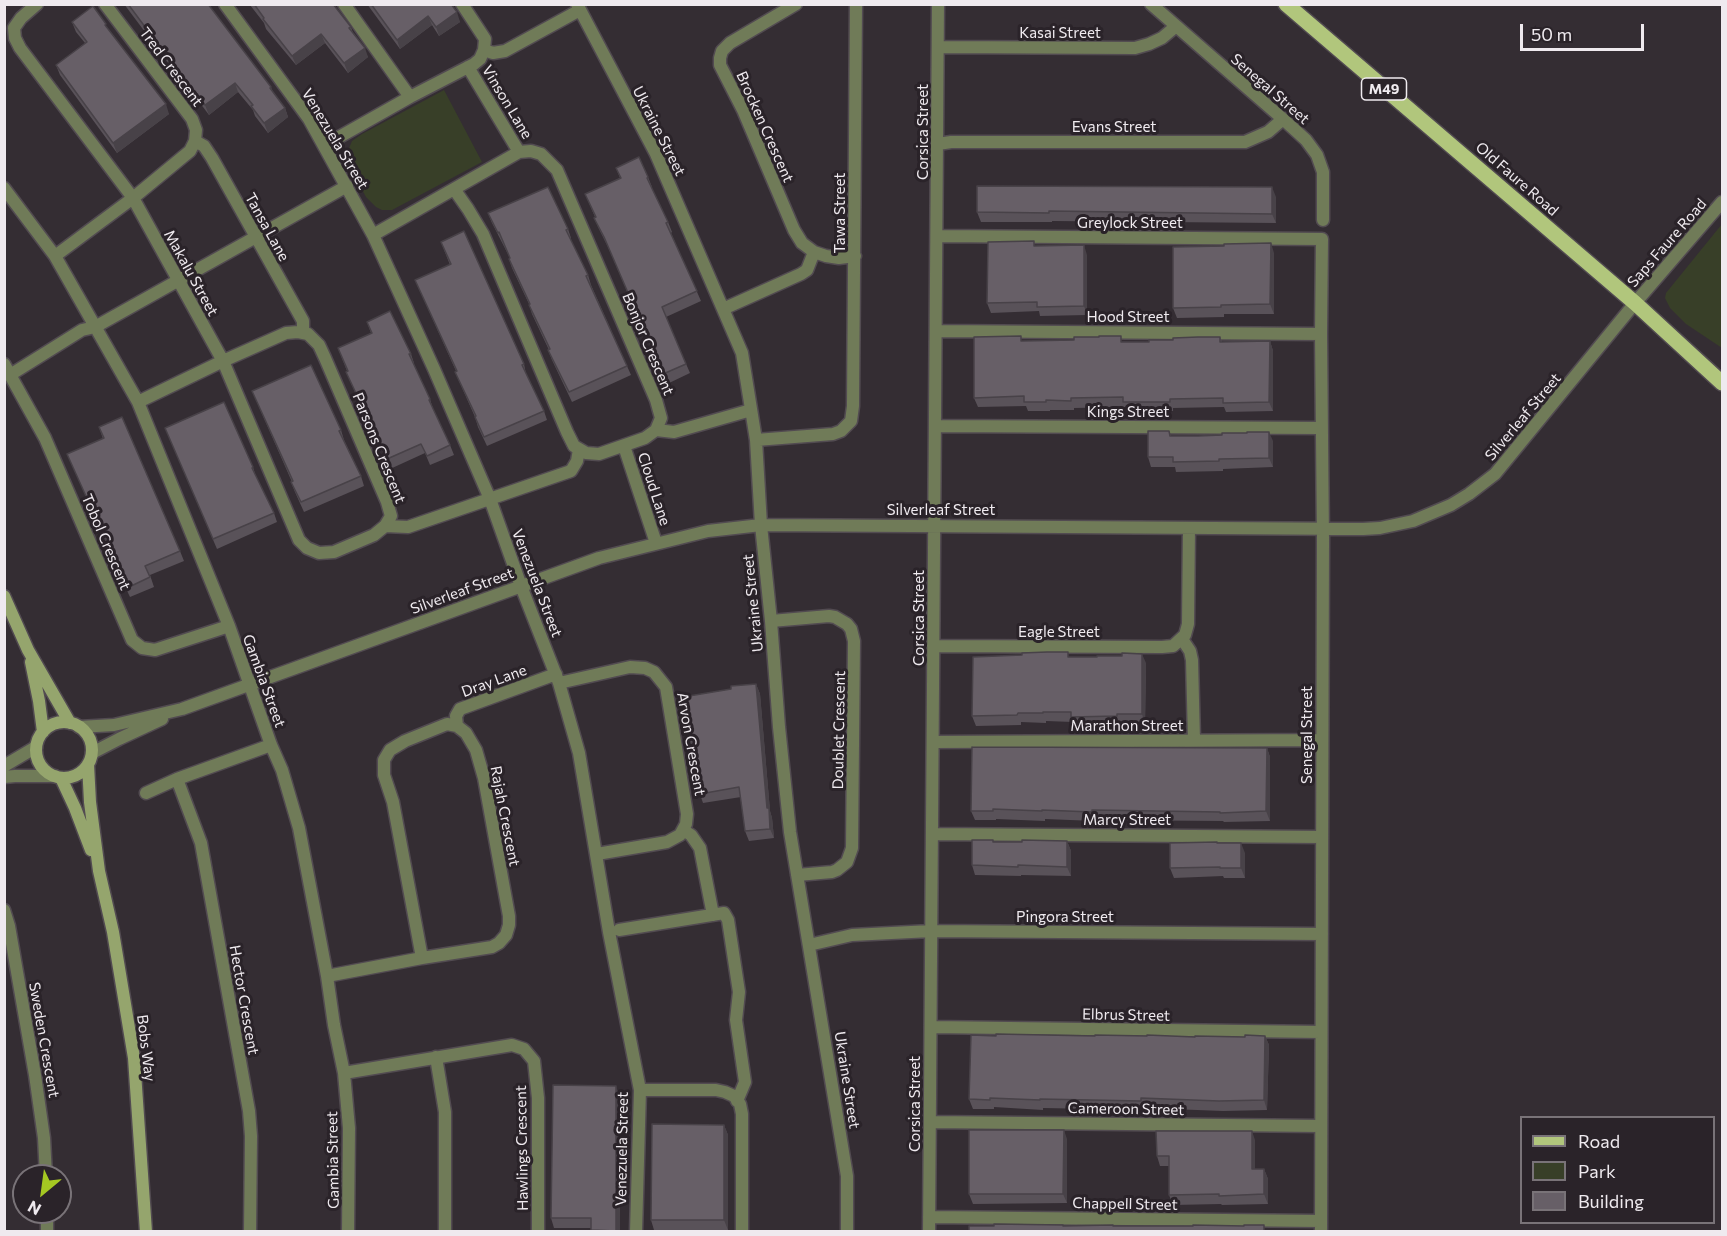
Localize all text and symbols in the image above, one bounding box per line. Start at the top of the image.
scale bar [1523,12,1648,50]
text: 50 m [1531,23,1572,45]
street label: Tred Crescent [135,24,207,110]
street label: Kasai Street [1019,24,1101,42]
street label: Senegal Street [1227,50,1313,128]
street label: Vinson Lane [478,62,536,142]
street label: Brocken Crescent [732,69,798,185]
road number: M49 [1362,78,1406,100]
street label: Ukraine Street [629,83,689,179]
street label: Corsica Street [914,84,932,180]
street label: Venezuela Street [298,85,372,193]
street label: Evans Street [1072,118,1156,136]
street label: Old Faure Road [1472,138,1562,220]
street label: Tawa Street [831,173,849,253]
street label: Tansa Lane [241,190,293,264]
street label: Saps Faure Road [1624,195,1710,291]
street label: Greylock Street [1077,214,1183,232]
street label: Makalu Street [160,227,222,319]
street label: Bonjor Crescent [618,290,678,398]
street label: Hood Street [1086,308,1170,326]
street label: Silverleaf Street [1481,370,1565,464]
street label: Parsons Crescent [349,390,409,506]
street label: Kings Street [1087,403,1169,421]
street label: Cloud Lane [634,450,674,528]
street label: Tobol Crescent [78,491,134,593]
street label: Silverleaf Street [887,501,995,519]
street label: Venezuela Street [508,526,566,640]
street label: Ukraine Street [739,553,767,653]
street label: Silverleaf Street [408,564,516,618]
street label: Corsica Street [910,570,928,666]
street label: Eagle Street [1018,623,1100,641]
street label: Gambia Street [239,632,289,730]
street label: Dray Lane [459,661,529,701]
street label: Doublet Crescent [829,670,849,790]
street label: Senegal Street [1298,686,1316,784]
street label: Arvon Crescent [673,691,709,797]
street label: Marathon Street [1070,717,1184,735]
street label: Rajah Crescent [486,764,524,868]
street label: Marcy Street [1083,811,1171,829]
street label: Pingora Street [1016,908,1114,926]
street label: Hector Crescent [225,944,263,1056]
street label: Sweden Crescent [25,981,63,1099]
street label: Elbrus Street [1082,1005,1170,1025]
street label: Bobs Way [133,1014,159,1082]
street label: Ukraine Street [830,1030,864,1130]
street label: Corsica Street [906,1056,924,1152]
street label: Hawlings Crescent [512,1085,532,1211]
street label: Venezuela Street [612,1092,632,1206]
street label: Cameroon Street [1068,1099,1184,1119]
street label: Gambia Street [323,1111,343,1209]
legend [1520,1116,1715,1224]
text: Road [1578,1130,1620,1152]
text: Park [1578,1160,1616,1182]
north arrow [12,1164,72,1224]
text: Building [1578,1190,1644,1212]
street label: Chappell Street [1072,1194,1178,1214]
text: N [24,1197,44,1220]

